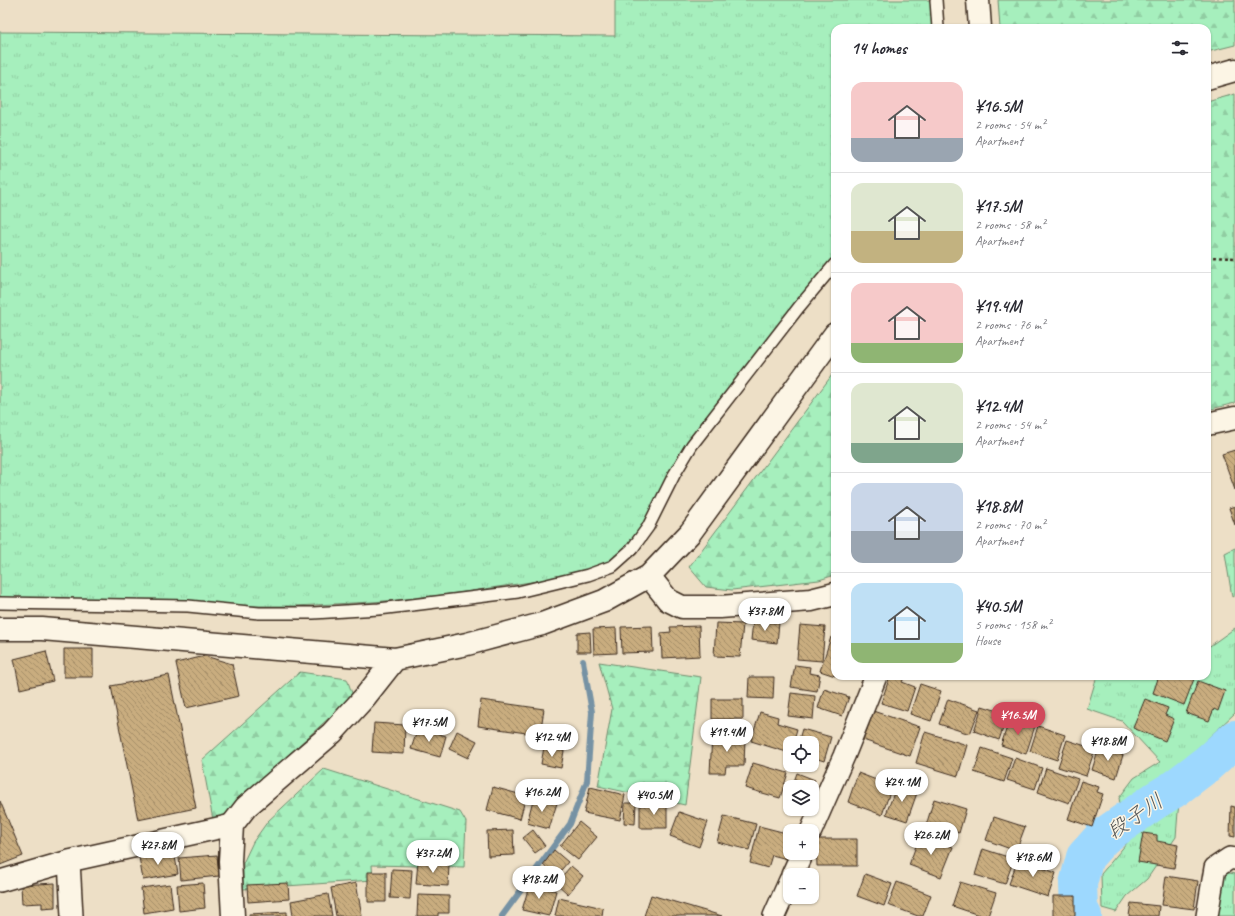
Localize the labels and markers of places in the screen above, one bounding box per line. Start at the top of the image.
pin: ¥37.8M [732,598,798,632]
pin: ¥16.5M [985,702,1051,736]
pin: ¥17.5M [396,709,462,743]
pin: ¥19.4M [694,719,760,753]
pin: ¥12.4M [519,724,585,758]
pin: ¥18.8M [1075,728,1141,762]
pin: ¥24.1M [869,769,935,803]
pin: ¥16.2M [509,779,575,813]
pin: ¥40.5M [621,782,687,816]
pin: ¥26.2M [898,822,964,856]
pin: ¥27.8M [125,832,191,866]
pin: ¥37.2M [400,840,466,874]
pin: ¥18.6M [1000,844,1066,878]
pin: ¥18.2M [506,866,572,900]

